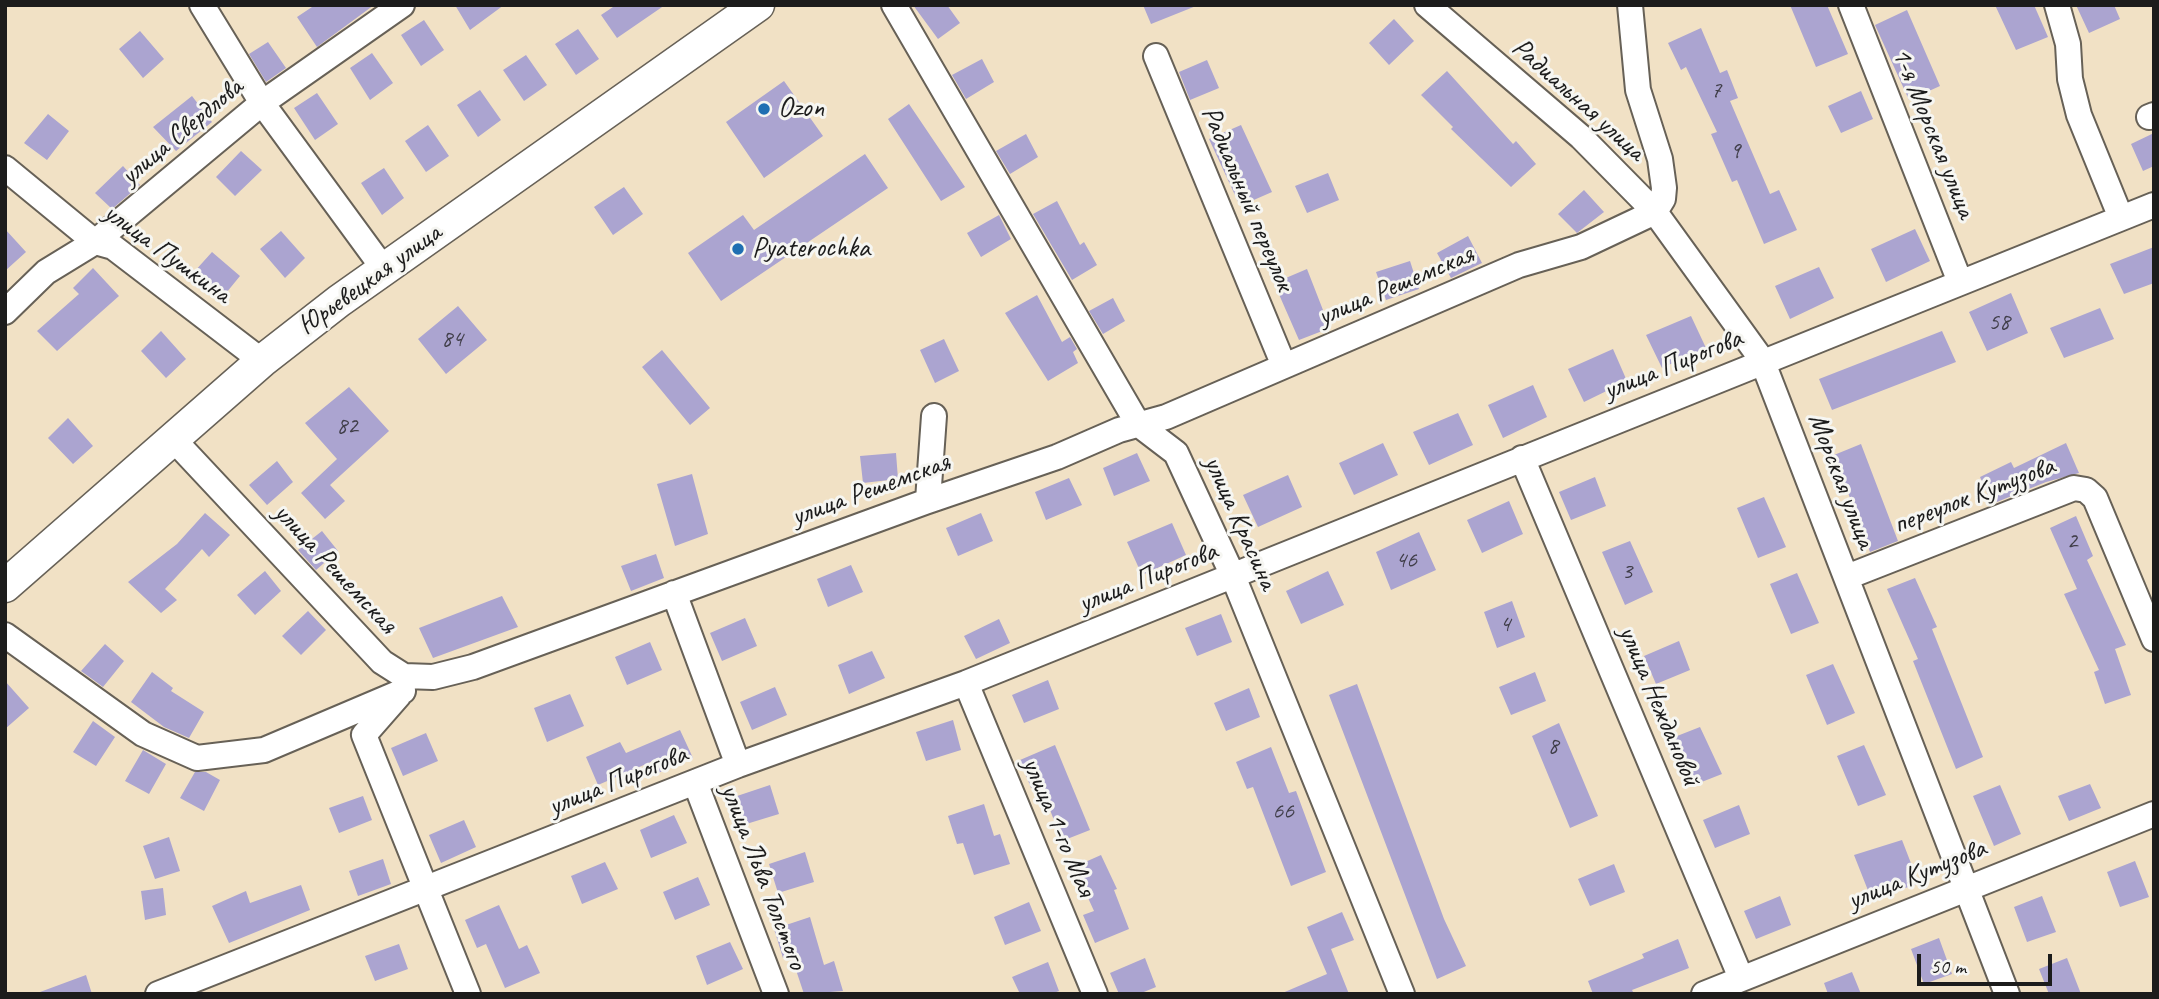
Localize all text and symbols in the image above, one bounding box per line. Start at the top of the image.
street label: Радиальная улица [1504,31,1652,169]
street label: 1-я Морская улица [1884,43,1982,223]
street label: улица Свердлова [114,71,250,193]
house number: 7 [1711,77,1721,105]
place label: Ozon [778,92,824,126]
marker: Ozon [756,101,772,117]
street label: Радиальный переулок [1193,102,1301,296]
house number: 9 [1730,138,1740,166]
street label: улица Пушкина [97,197,237,311]
street label: Юрьевецкая улица [292,217,448,343]
place label: Pyaterochka [752,232,870,266]
street label: улица Решемская [1313,238,1479,334]
marker: Pyaterochka [730,241,746,257]
house number: 58 [1988,309,2010,337]
street label: улица Пирогова [1599,322,1747,408]
house number: 84 [441,326,463,354]
street label: Морская улица [1800,409,1882,553]
house number: 82 [336,413,358,441]
street label: улица Решемская [787,446,955,534]
street label: переулок Кутузова [1889,450,2059,542]
street label: улица Красина [1196,451,1284,595]
street label: улица Решемская [266,497,404,641]
house number: 2 [2067,528,2077,556]
street label: улица Пирогова [1074,535,1222,621]
house number: 46 [1395,547,1417,575]
house number: 3 [1622,558,1632,586]
house number: 4 [1500,611,1510,639]
street label: улица Неждановой [1610,621,1708,791]
house number: 8 [1548,733,1558,761]
street label: улица Пирогова [544,738,692,824]
street label: улица 1-го Мая [1014,753,1102,901]
street label: улица Льва Толстого [712,780,814,974]
house number: 66 [1272,798,1294,826]
street label: улица Кутузова [1843,832,1991,918]
scale bar [1921,940,2056,984]
text: 50 m [1930,953,1966,979]

